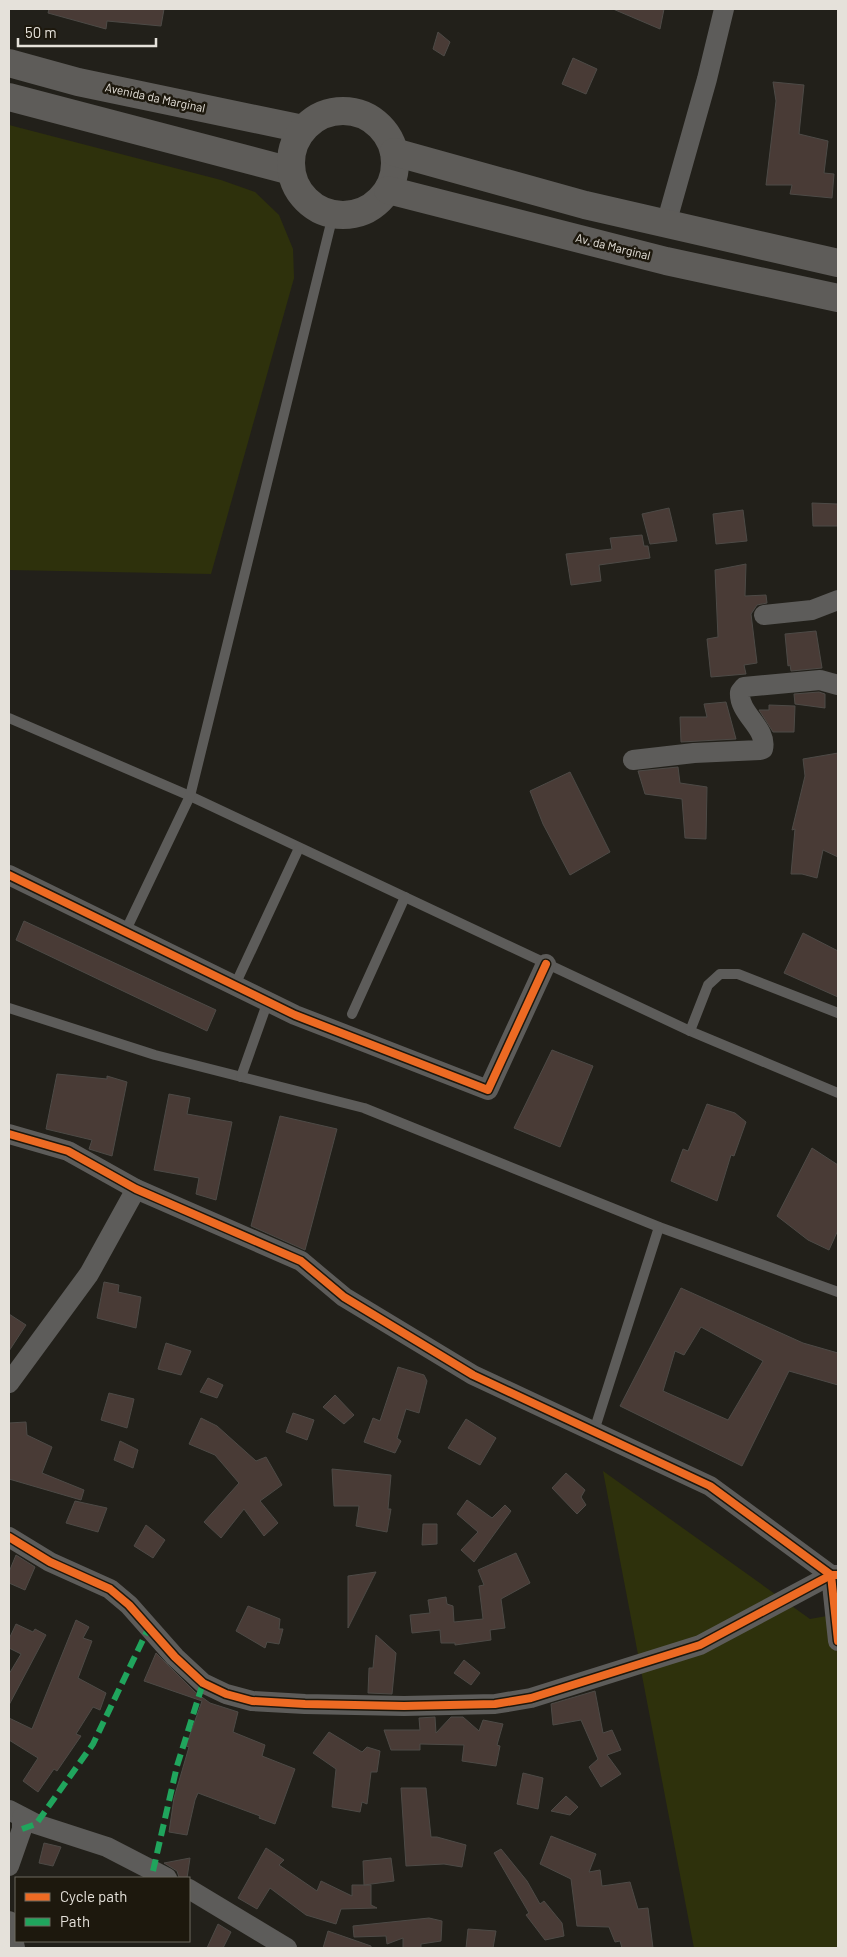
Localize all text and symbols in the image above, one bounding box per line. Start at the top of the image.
scale bar [18,15,155,47]
text: 50 m [25,23,57,41]
street label: Avenida da Marginal [104,80,207,115]
street label: Av. da Marginal [574,230,652,262]
legend [15,1877,190,1942]
text: Cycle path [60,1887,127,1905]
text: Path [60,1912,90,1930]

